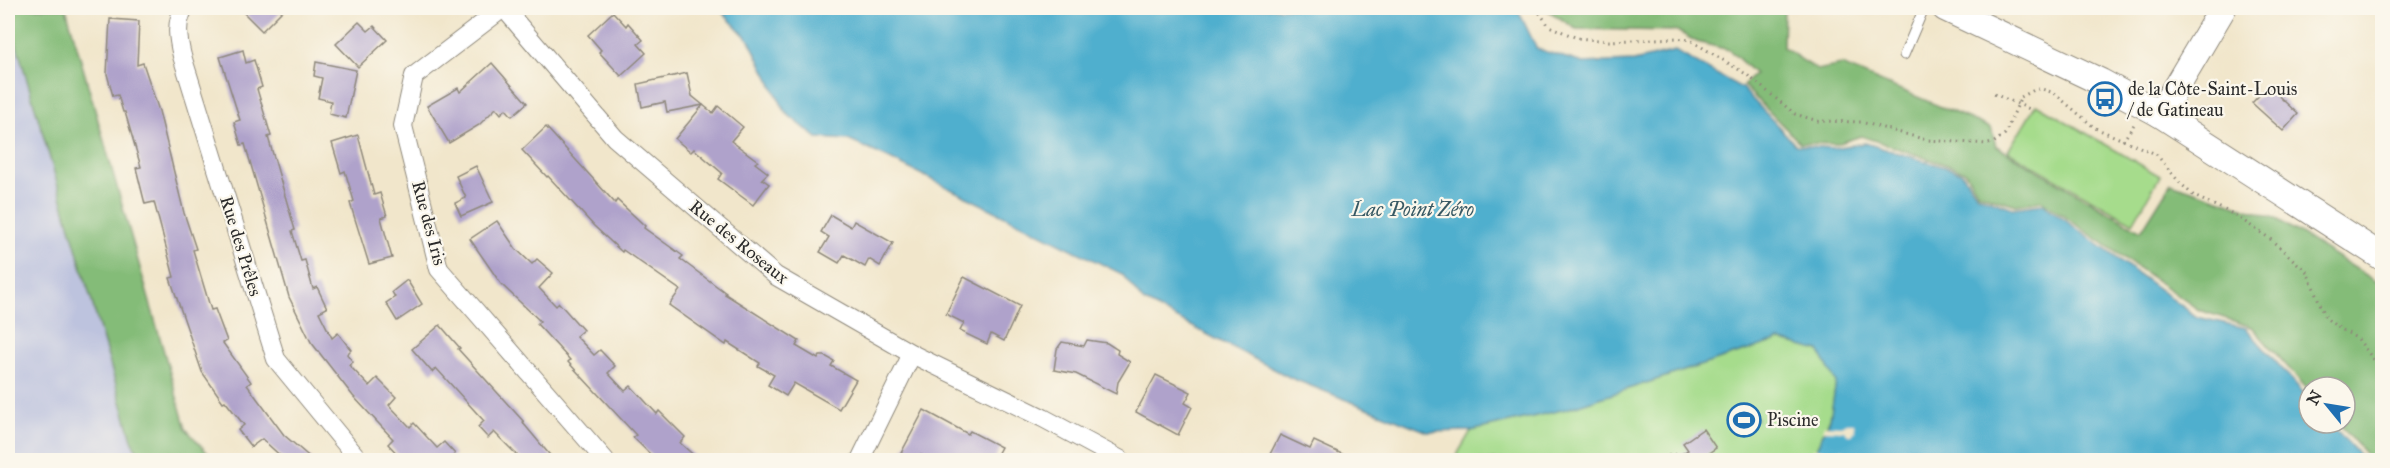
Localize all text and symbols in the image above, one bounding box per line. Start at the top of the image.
place label: de la Côte-Saint-Louis / de Gatineau [2126,78,2297,121]
bus stop icon: de la Côte-Saint-Louis / de Gatineau [2087,81,2123,117]
street label: Rue des Iris [407,178,451,268]
street label: Rue des Prêles [215,193,267,299]
street label: Rue des Roseaux [685,195,793,289]
water label: Lac Point Zéro [1351,197,1475,221]
north arrow [2297,375,2357,435]
text: N [2303,387,2326,408]
sports icon: Piscine [1726,402,1762,438]
place label: Piscine [1767,409,1819,431]

